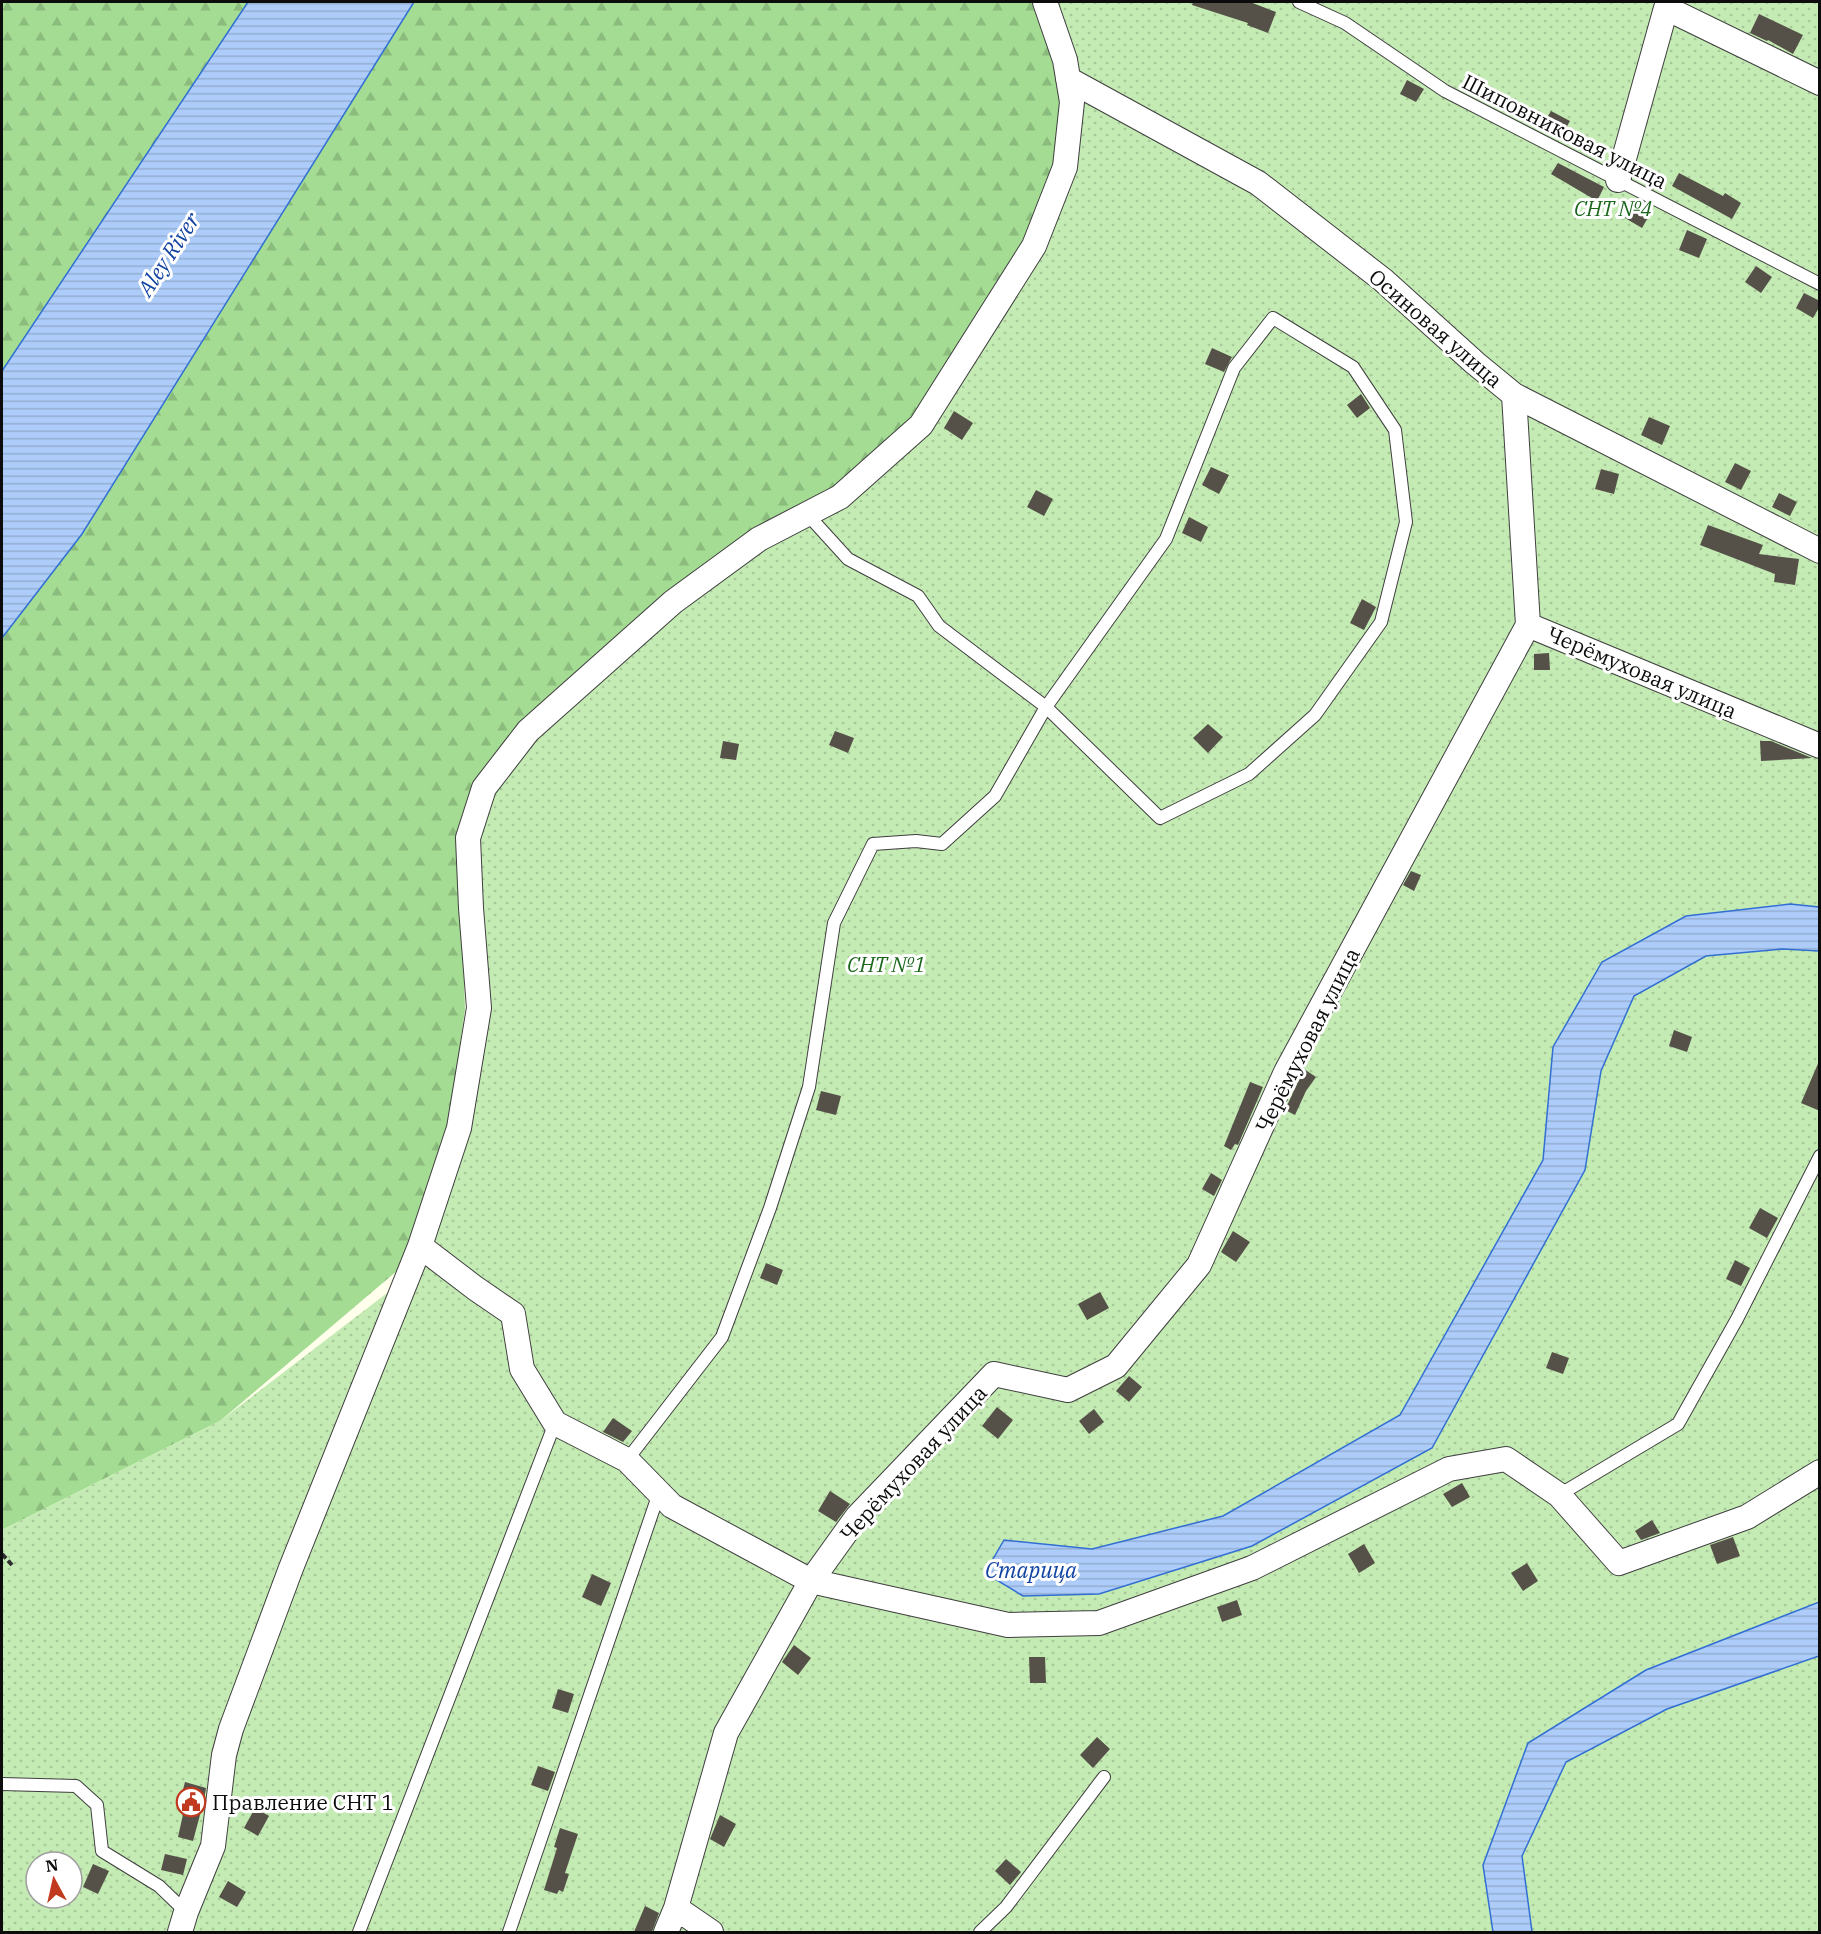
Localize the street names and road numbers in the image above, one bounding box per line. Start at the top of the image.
street label: Шиповниковая улица [1458,67,1672,195]
street label: Осиновая улица [1363,262,1509,394]
street label: Черёмуховая улица [1543,619,1741,725]
street label: Черёмуховая улица [1248,943,1366,1137]
street label: Черёмуховая улица [833,1379,993,1547]

